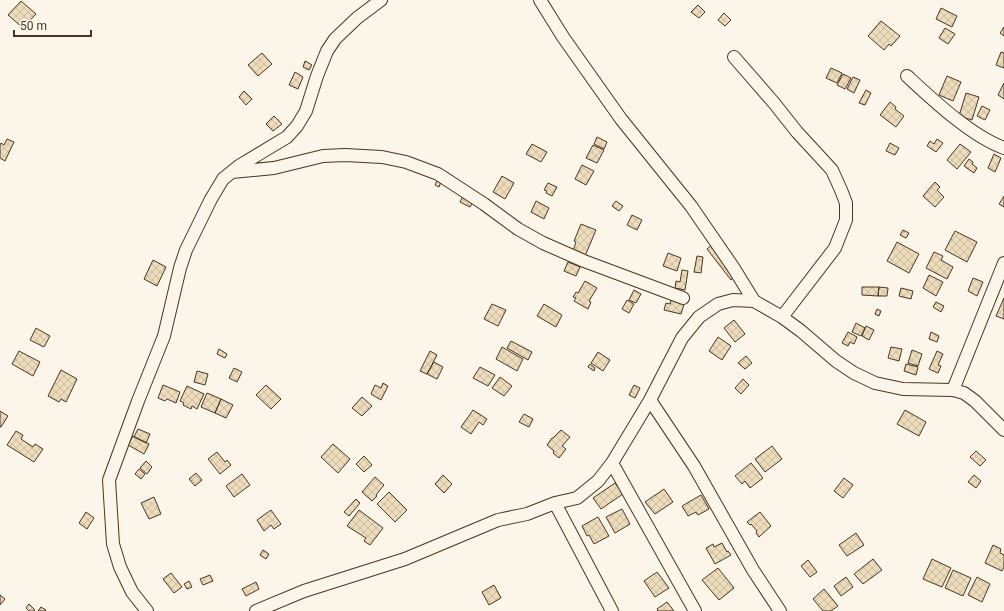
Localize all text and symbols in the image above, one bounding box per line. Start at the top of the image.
scale bar [14,12,91,38]
text: 50 m [20,19,47,33]

